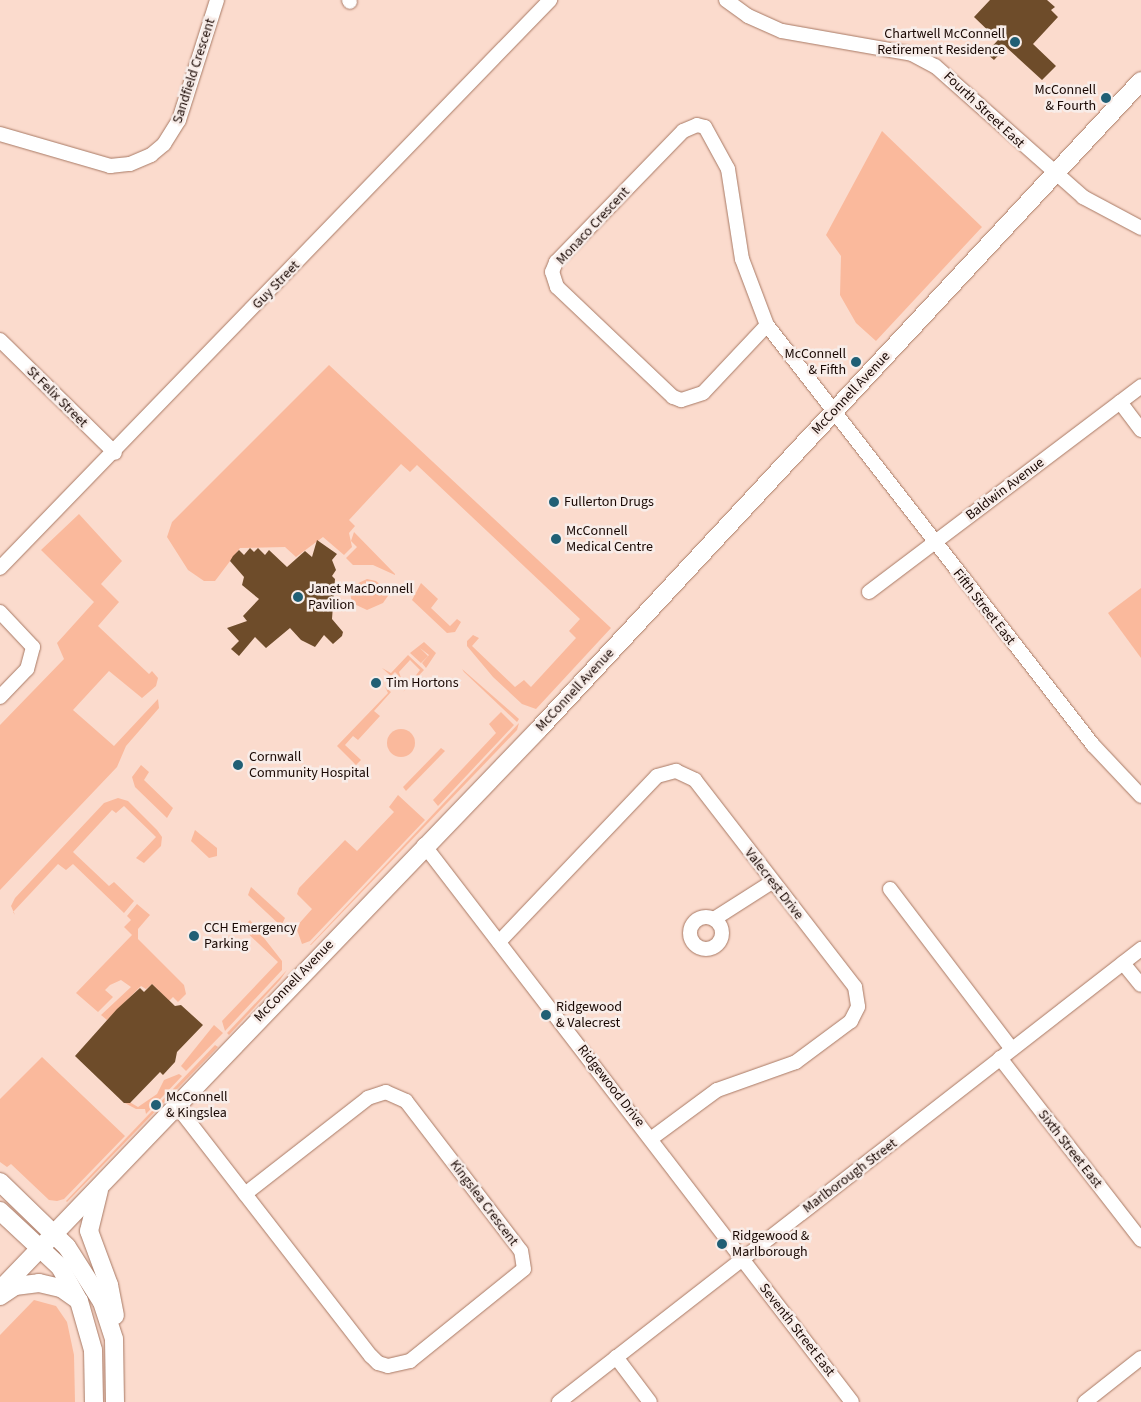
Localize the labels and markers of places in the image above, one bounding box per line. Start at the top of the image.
place label: Chartwell McConnell Retirement Residence [877,26,1005,58]
marker: Chartwell McConnell Retirement Residence [1009,36,1021,48]
place label: McConnell & Fourth [1034,82,1096,114]
marker: McConnell & Fourth [1100,92,1112,104]
place label: McConnell & Fifth [784,346,846,378]
marker: McConnell & Fifth [850,356,862,368]
place label: Fullerton Drugs [564,494,654,510]
marker: Fullerton Drugs [548,496,560,508]
place label: McConnell Medical Centre [566,523,653,556]
marker: McConnell Medical Centre [550,533,562,545]
place label: Janet MacDonnell Pavilion [308,581,413,614]
marker: Janet MacDonnell Pavilion [292,591,304,603]
place label: Tim Hortons [386,675,459,691]
marker: Tim Hortons [370,677,382,689]
place label: Cornwall Community Hospital [249,749,369,782]
marker: Cornwall Community Hospital [231,758,245,772]
place label: CCH Emergency Parking [204,920,297,952]
marker: CCH Emergency Parking [188,930,200,942]
place label: Ridgewood & Valecrest [556,999,622,1032]
marker: Ridgewood & Valecrest [540,1009,552,1021]
place label: McConnell & Kingslea [166,1089,228,1122]
marker: McConnell & Kingslea [150,1099,162,1111]
place label: Ridgewood & Marlborough [732,1228,809,1260]
marker: Ridgewood & Marlborough [716,1238,728,1250]

